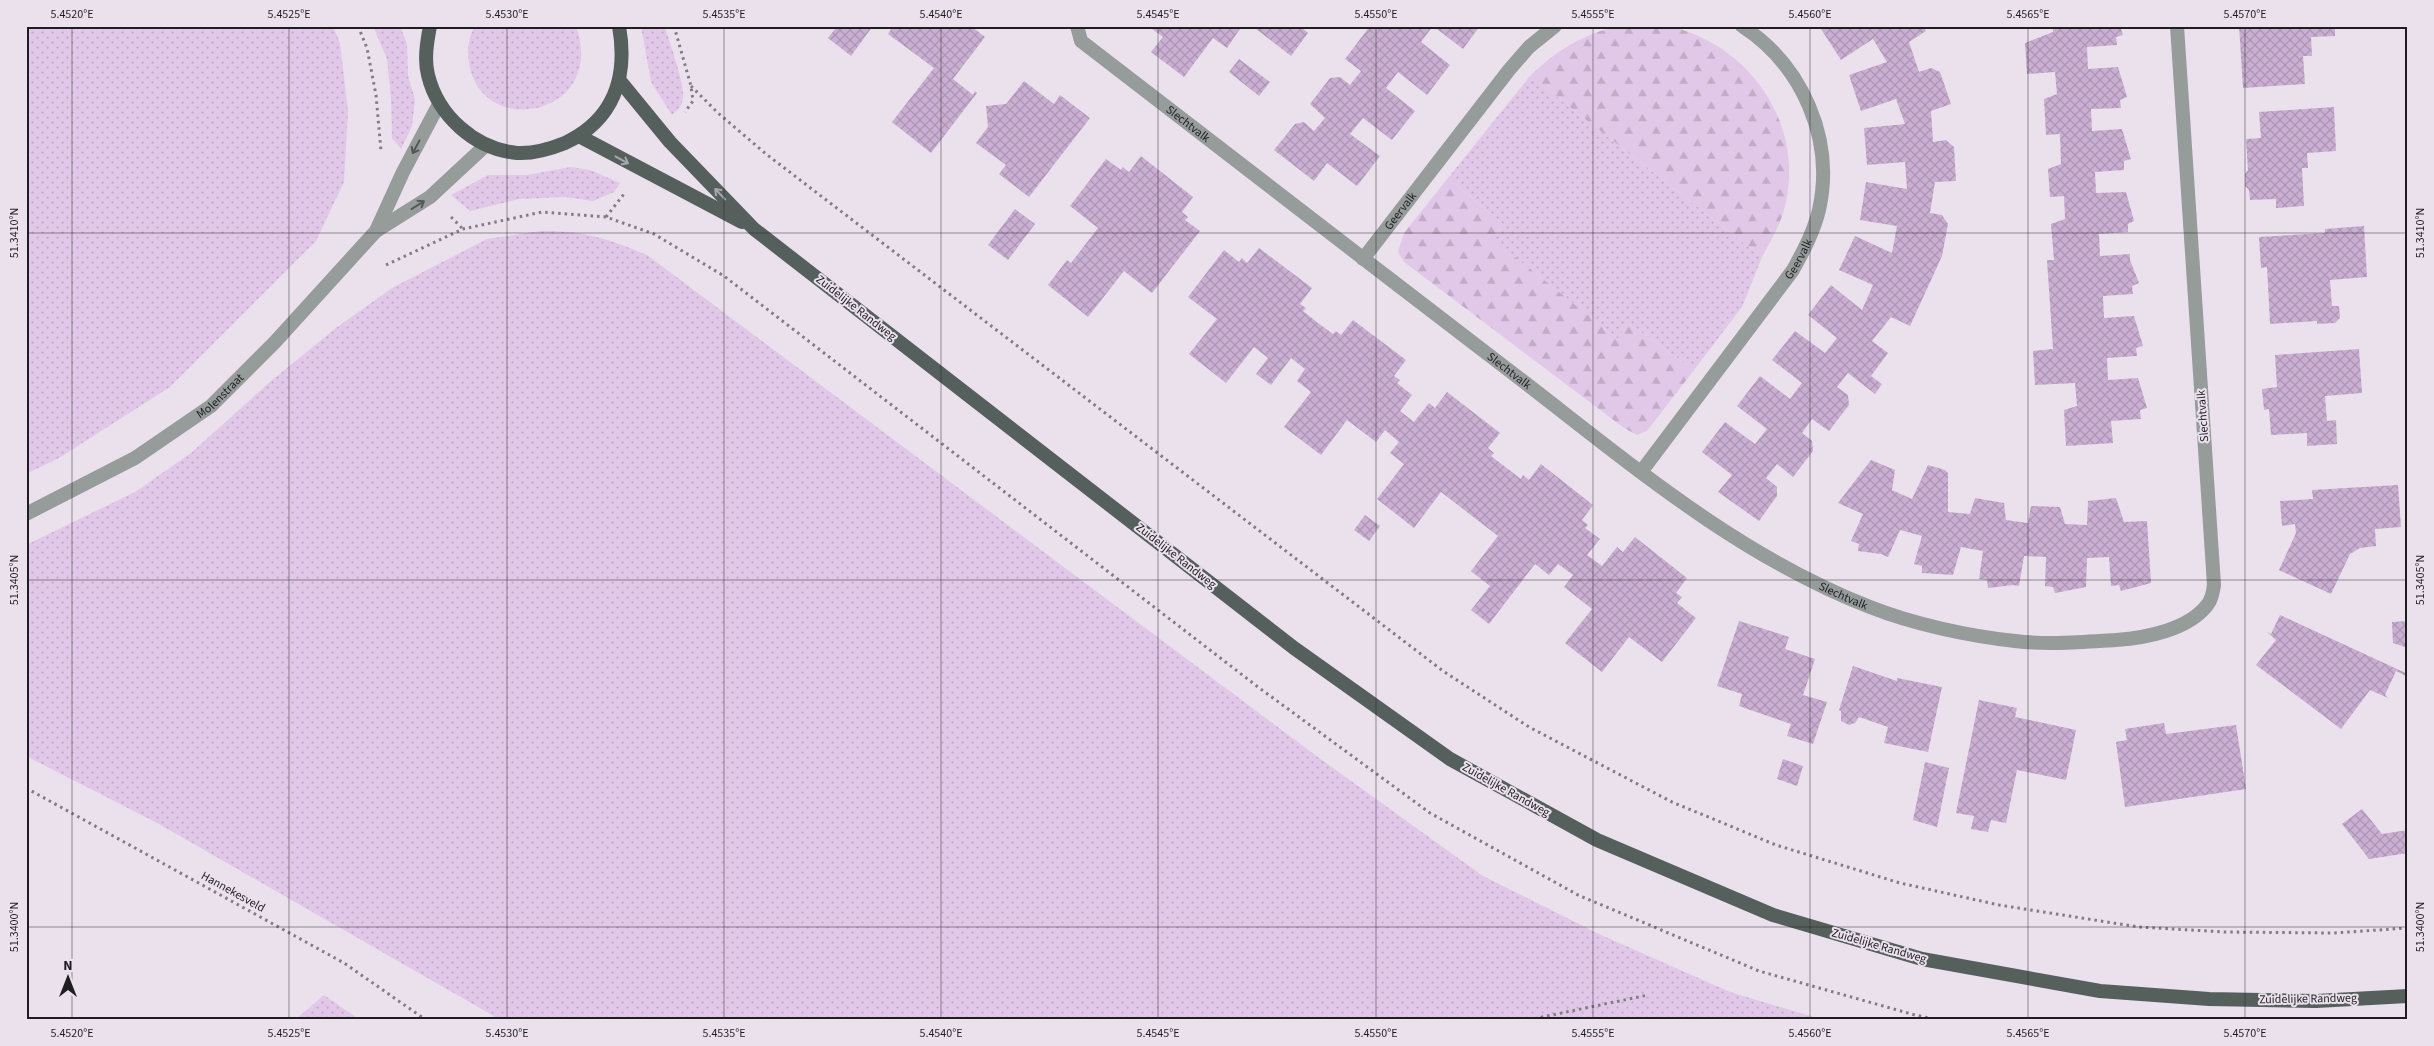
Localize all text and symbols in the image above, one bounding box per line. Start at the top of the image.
text: 5.4520°E [50,6,94,23]
text: 5.4525°E [267,6,311,23]
text: 5.4530°E [485,6,529,23]
text: 5.4535°E [702,6,746,23]
text: 5.4540°E [919,6,963,23]
text: 5.4545°E [1136,6,1180,23]
text: 5.4550°E [1354,6,1398,23]
text: 5.4555°E [1571,6,1615,23]
text: 5.4560°E [1788,6,1832,23]
text: 5.4565°E [2006,6,2050,23]
text: 5.4570°E [2223,6,2267,23]
street label: Slechtvalk [1162,101,1214,146]
one-way arrow [411,139,421,154]
one-way arrow [614,155,628,165]
one-way arrow [714,187,726,200]
street label: Geervalk [1380,188,1421,233]
one-way arrow [410,200,424,210]
text: 51.3410°N [6,208,23,258]
text: 51.3410°N [2412,208,2429,258]
street label: Geervalk [1780,236,1816,283]
street label: Zuidelijke Randweg [812,271,900,345]
street label: Slechtvalk [1484,348,1535,393]
street label: Molenstraat [193,369,248,422]
street label: Slechtvalk [2193,389,2213,442]
street label: Zuidelijke Randweg [1132,519,1220,593]
text: 51.3405°N [6,555,23,605]
text: 51.3405°N [2412,555,2429,605]
street label: Slechtvalk [1816,577,1870,614]
street label: Zuidelijke Randweg [1459,759,1553,821]
street label: Hannekesveld [198,867,268,917]
text: 51.3400°N [6,902,23,952]
text: 51.3400°N [2412,902,2429,952]
street label: Zuidelijke Randweg [1830,924,1928,968]
north arrow [42,954,92,1004]
text: N [63,956,73,976]
street label: Zuidelijke Randweg [2259,990,2357,1008]
text: 5.4520°E [50,1025,94,1042]
text: 5.4525°E [267,1025,311,1042]
text: 5.4530°E [485,1025,529,1042]
text: 5.4535°E [702,1025,746,1042]
text: 5.4540°E [919,1025,963,1042]
text: 5.4545°E [1136,1025,1180,1042]
text: 5.4550°E [1354,1025,1398,1042]
text: 5.4555°E [1571,1025,1615,1042]
text: 5.4560°E [1788,1025,1832,1042]
text: 5.4565°E [2006,1025,2050,1042]
text: 5.4570°E [2223,1025,2267,1042]

